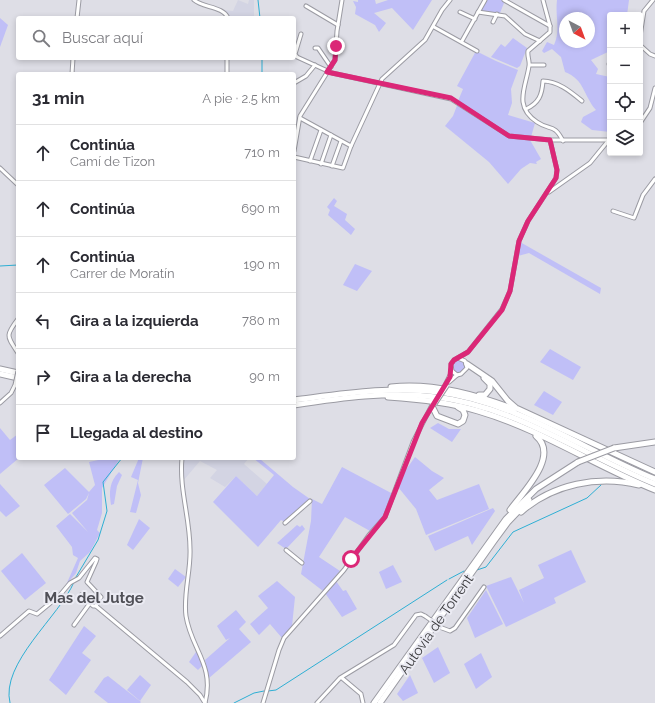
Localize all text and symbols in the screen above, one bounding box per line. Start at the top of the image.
north arrow [559,12,595,48]
map controls [607,12,643,156]
button: + [607,12,643,48]
search box [16,16,296,60]
icon: search [30,27,52,49]
text: Buscar aquí [62,29,143,47]
route end [327,37,345,55]
button: − [607,48,643,84]
button: locate [607,84,643,120]
text: 31 min [32,88,84,108]
text: A pie · 2.5 km [202,91,280,106]
button: layers [607,120,643,156]
text: Continúa [70,136,135,154]
icon: ahead [32,142,54,164]
text: 710 m [244,145,280,160]
text: Camí de Tizon [70,154,155,169]
icon: ahead [32,198,54,220]
text: Continúa [70,200,135,218]
text: 690 m [241,201,280,216]
text: Continúa [70,248,135,266]
icon: ahead [32,254,54,276]
text: 190 m [244,257,280,272]
text: Carrer de Moratín [70,266,175,281]
icon: left [32,310,54,332]
text: Gira a la izquierda [70,312,199,330]
text: 780 m [242,313,280,328]
icon: right [32,366,54,388]
text: Gira a la derecha [70,368,191,386]
text: 90 m [249,369,280,384]
icon: arrive [32,422,54,444]
text: Llegada al destino [70,424,203,442]
route start [342,550,360,568]
street label: Autovia de Torrent [396,571,477,677]
district label: Mas del Jutge [44,589,144,607]

